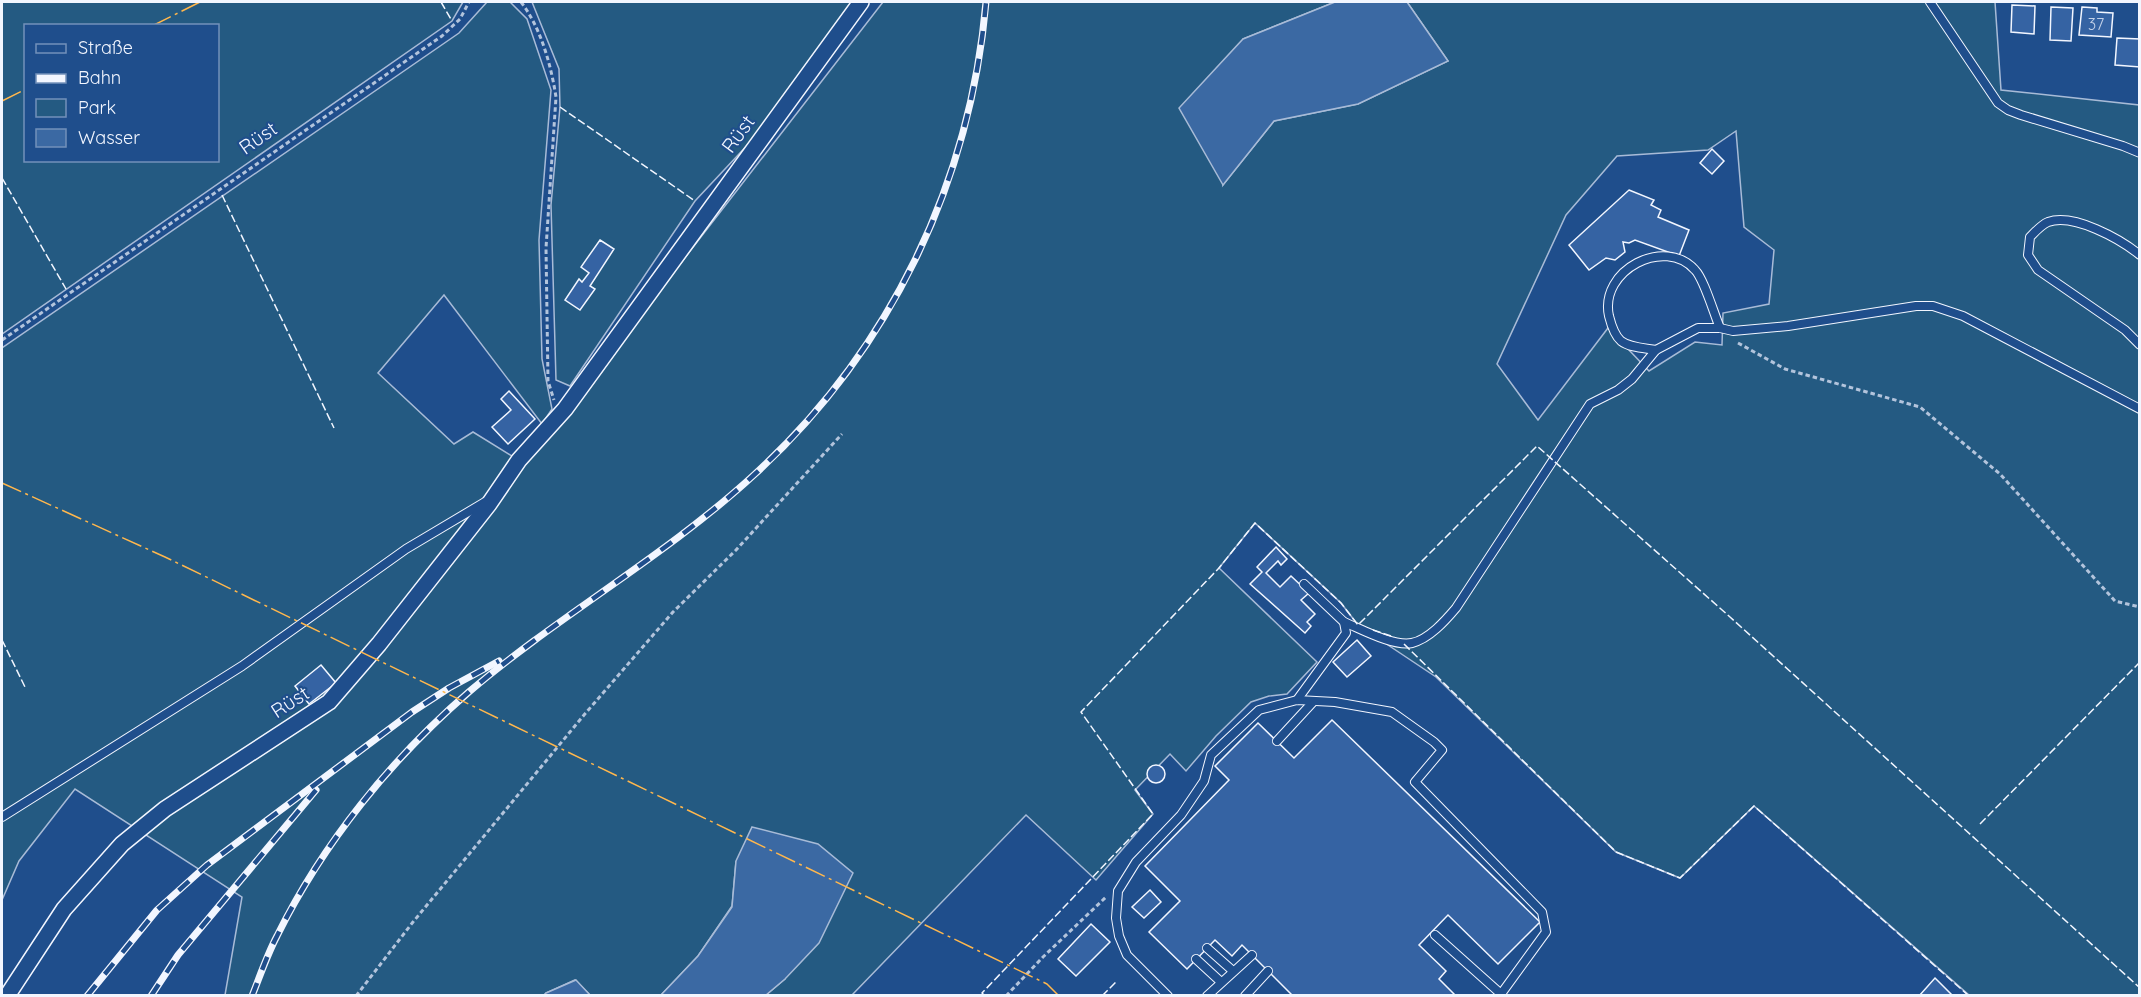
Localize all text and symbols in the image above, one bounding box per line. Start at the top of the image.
house number: 37 [2088,14,2104,34]
legend [24,24,219,162]
text: Straße [78,36,133,59]
text: Bahn [78,66,121,89]
text: Park [78,96,116,119]
street label: Rüst [716,110,760,158]
street label: Rüst [234,116,282,160]
text: Wasser [78,126,140,149]
street label: Rüst [266,680,314,723]

